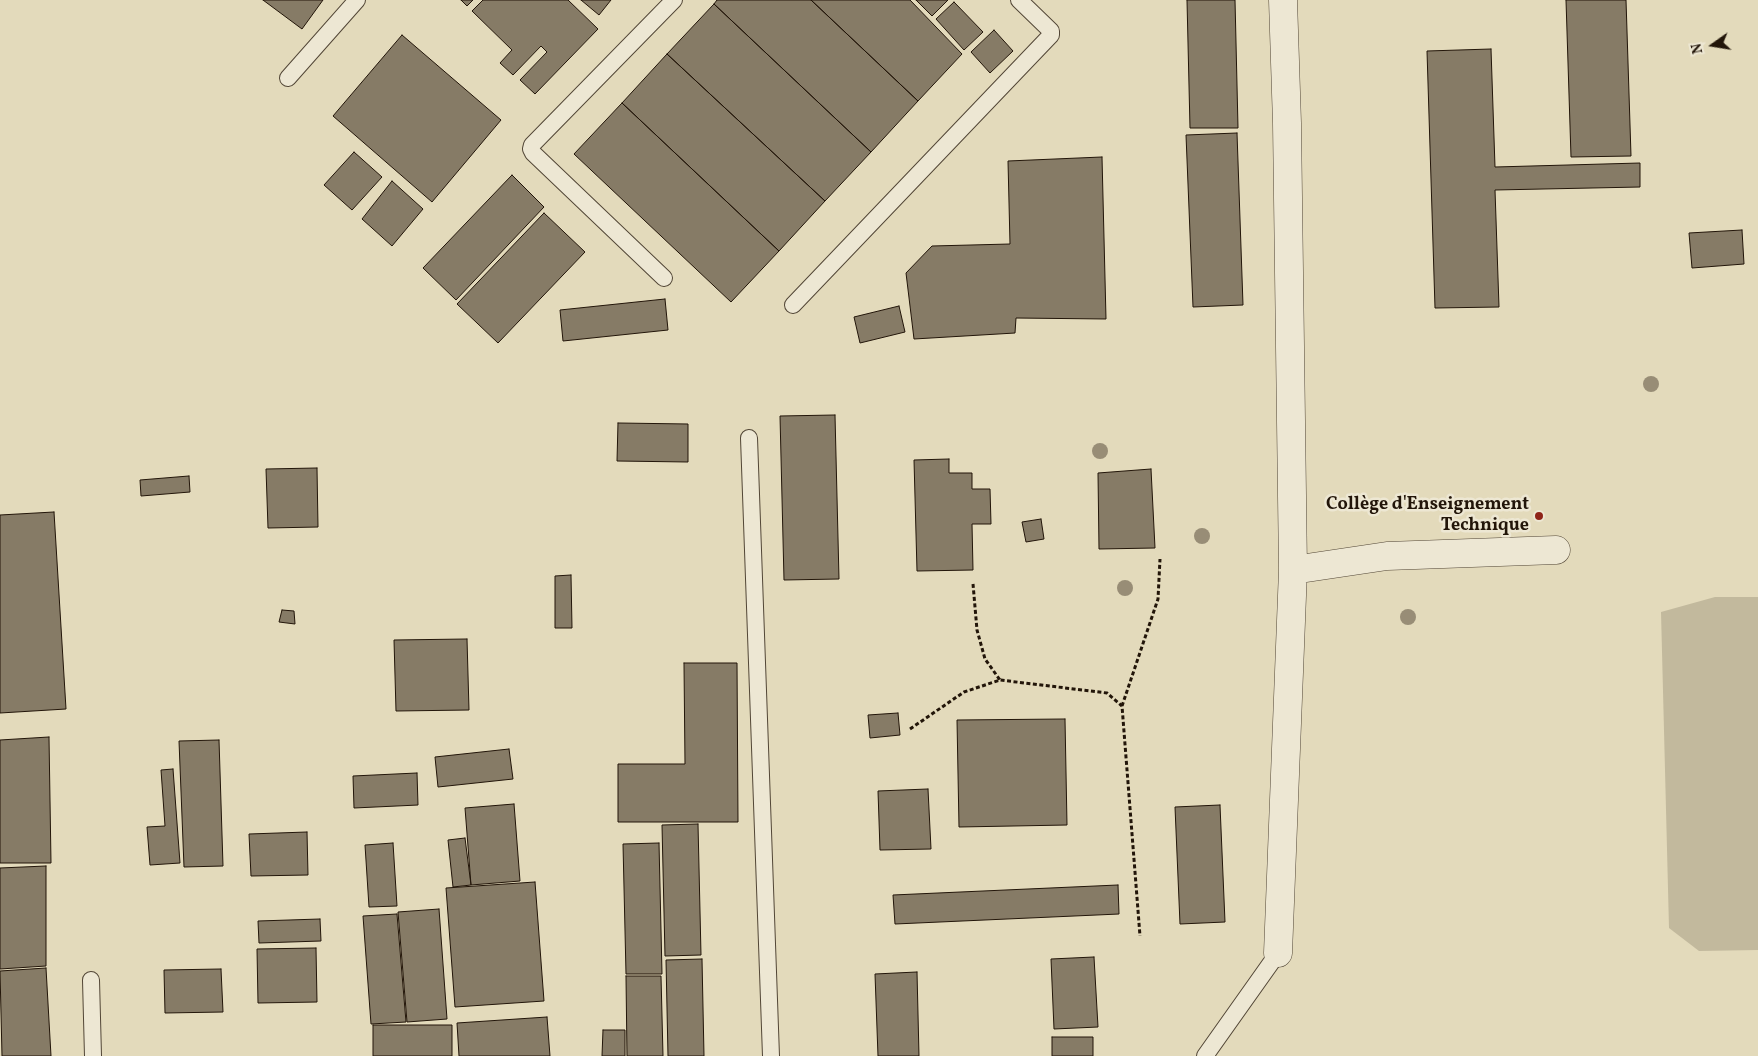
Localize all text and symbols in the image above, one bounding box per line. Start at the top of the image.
north arrow [1688,20,1738,70]
text: N [1687,41,1708,56]
place label: Collège d'Enseignement Technique [1326,495,1529,538]
marker: Collège d'Enseignement Technique [1533,510,1545,522]

